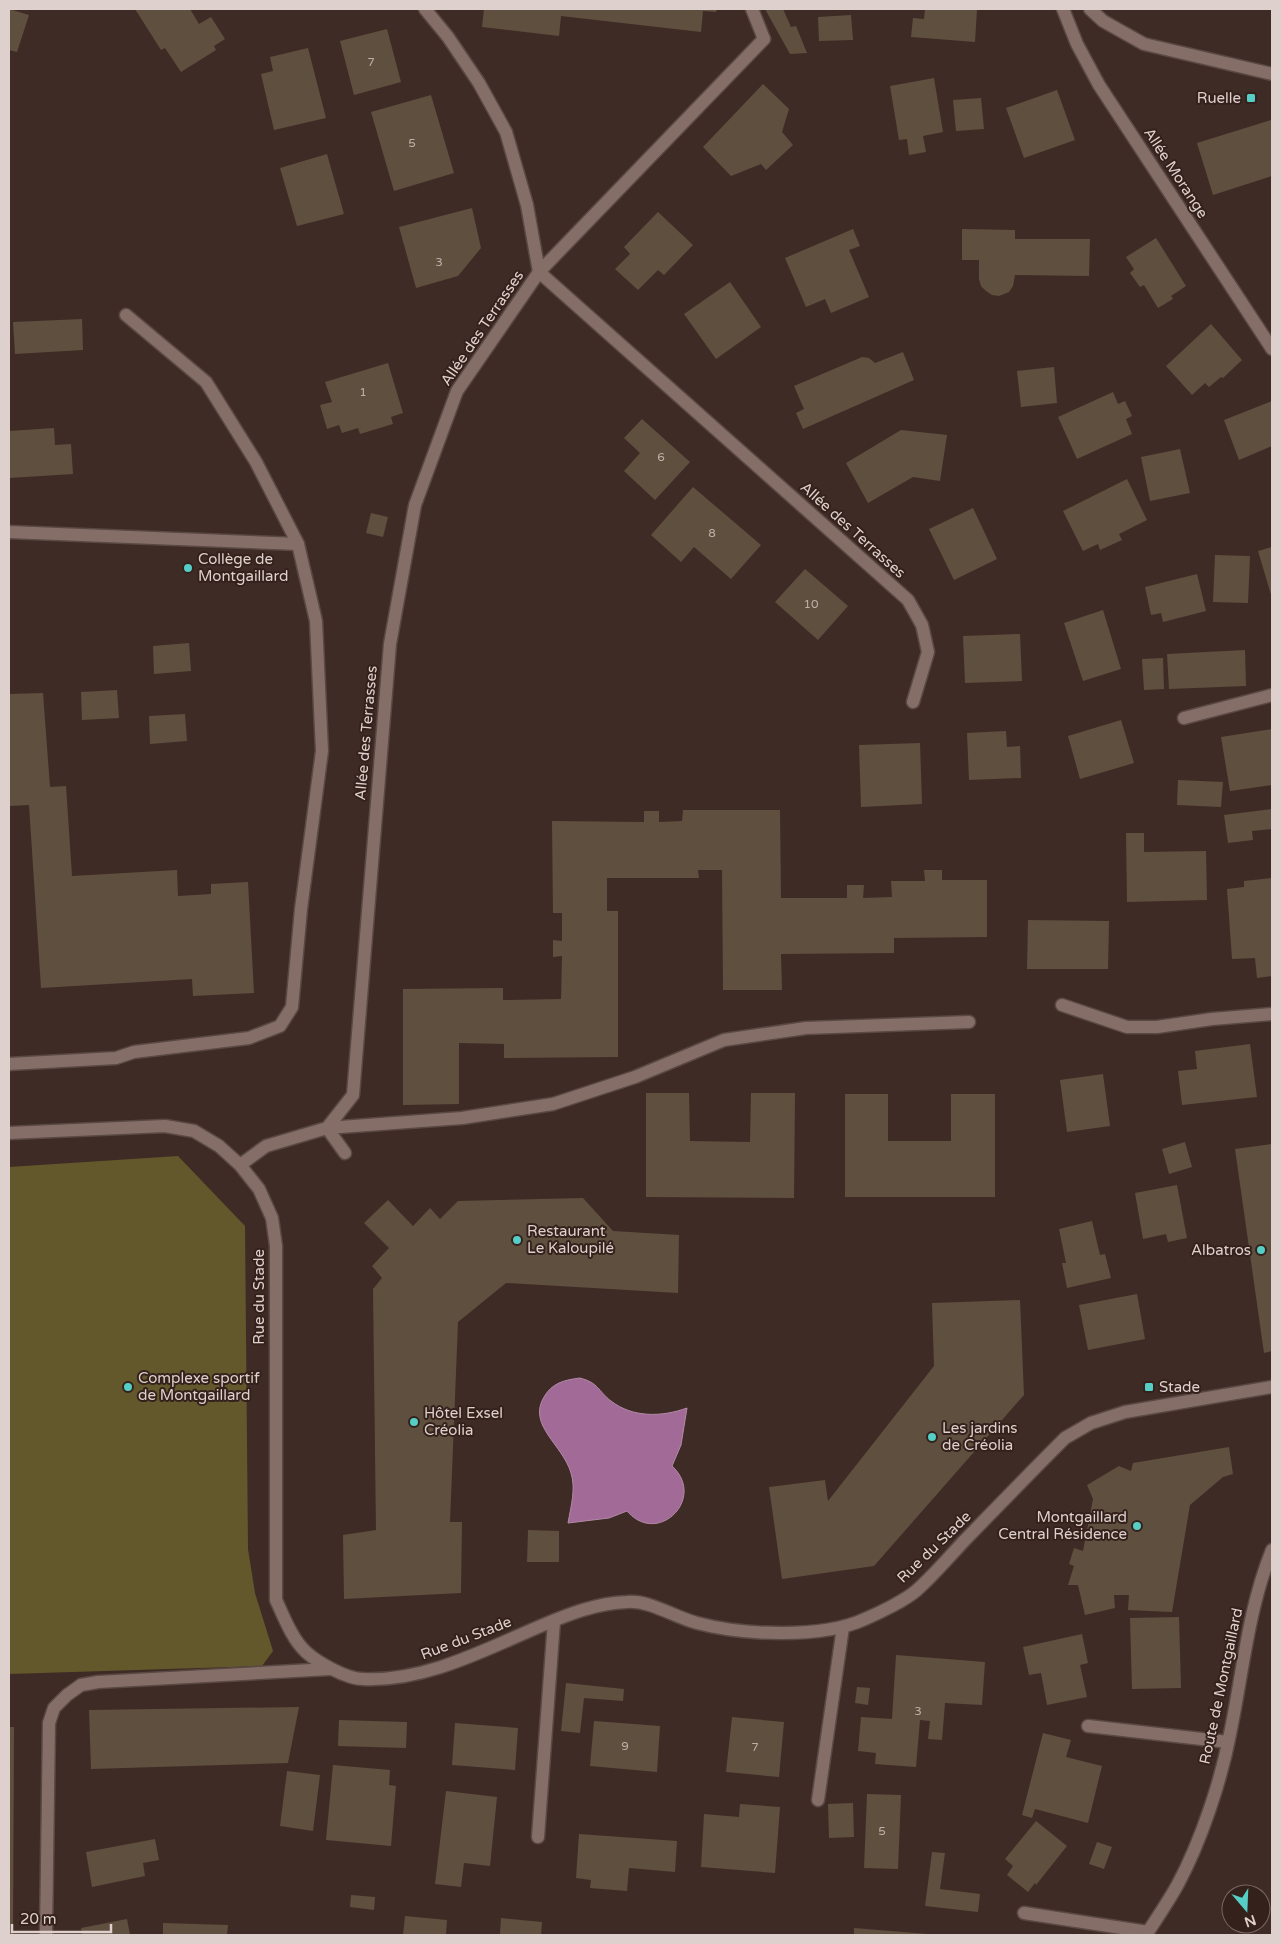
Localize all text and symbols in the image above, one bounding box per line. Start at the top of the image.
house number: 7 [367,55,375,69]
place label: Ruelle [1197,89,1241,107]
marker: Ruelle [1245,92,1257,104]
street label: Allée Morange [1140,124,1212,222]
house number: 5 [408,136,416,150]
house number: 3 [435,255,443,269]
street label: Allée des Terrasses [437,267,527,389]
house number: 1 [359,385,367,399]
house number: 6 [657,450,665,464]
street label: Allée des Terrasses [797,478,909,582]
house number: 8 [708,526,716,540]
place label: Collège de Montgaillard [198,550,289,585]
marker: Collège de Montgaillard [182,562,194,574]
house number: 10 [803,597,819,611]
street label: Allée des Terrasses [351,665,381,801]
place label: Restaurant Le Kaloupilé [527,1222,614,1257]
marker: Restaurant Le Kaloupilé [511,1234,523,1246]
place label: Albatros [1191,1241,1251,1259]
marker: Albatros [1255,1244,1267,1256]
street label: Rue du Stade [250,1249,268,1345]
place label: Complexe sportif de Montgaillard [138,1369,260,1404]
place label: Stade [1159,1378,1200,1396]
marker: Complexe sportif de Montgaillard [122,1381,134,1393]
marker: Stade [1143,1381,1155,1393]
place label: Hôtel Exsel Créolia [424,1404,503,1439]
marker: Hôtel Exsel Créolia [408,1416,420,1428]
place label: Les jardins de Créolia [942,1419,1018,1454]
marker: Les jardins de Créolia [926,1431,938,1443]
street label: Rue du Stade [893,1507,975,1587]
place label: Montgaillard Central Résidence [998,1508,1127,1543]
marker: Montgaillard Central Résidence [1131,1520,1143,1532]
street label: Route de Montgaillard [1196,1606,1246,1766]
street label: Rue du Stade [418,1612,514,1664]
house number: 3 [914,1704,922,1718]
house number: 9 [621,1739,629,1753]
house number: 7 [751,1740,759,1754]
house number: 5 [878,1824,886,1838]
north arrow [1221,1884,1271,1934]
scale bar [12,1902,111,1934]
text: 20 m [20,1910,57,1928]
text: N [1242,1911,1258,1931]

